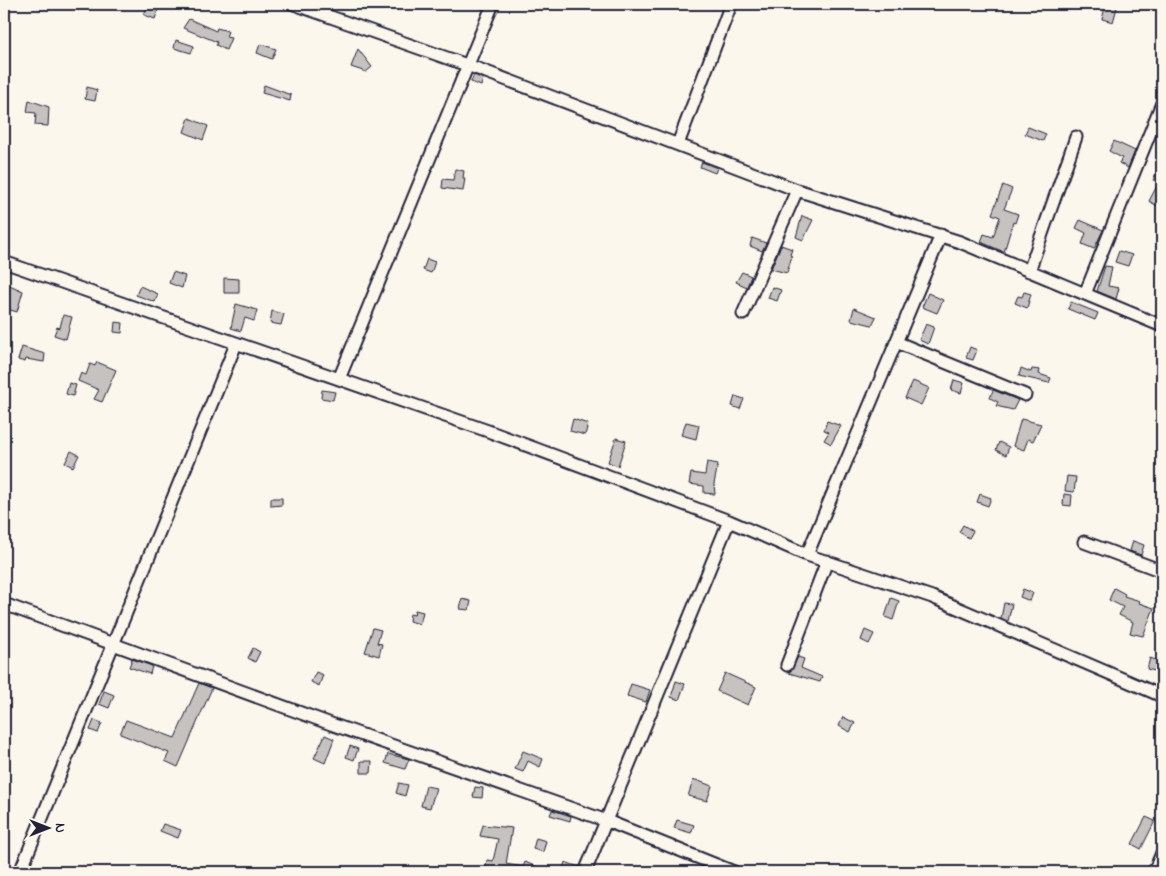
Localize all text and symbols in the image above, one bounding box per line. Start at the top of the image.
north arrow [22,804,72,854]
text: N [49,823,70,833]

